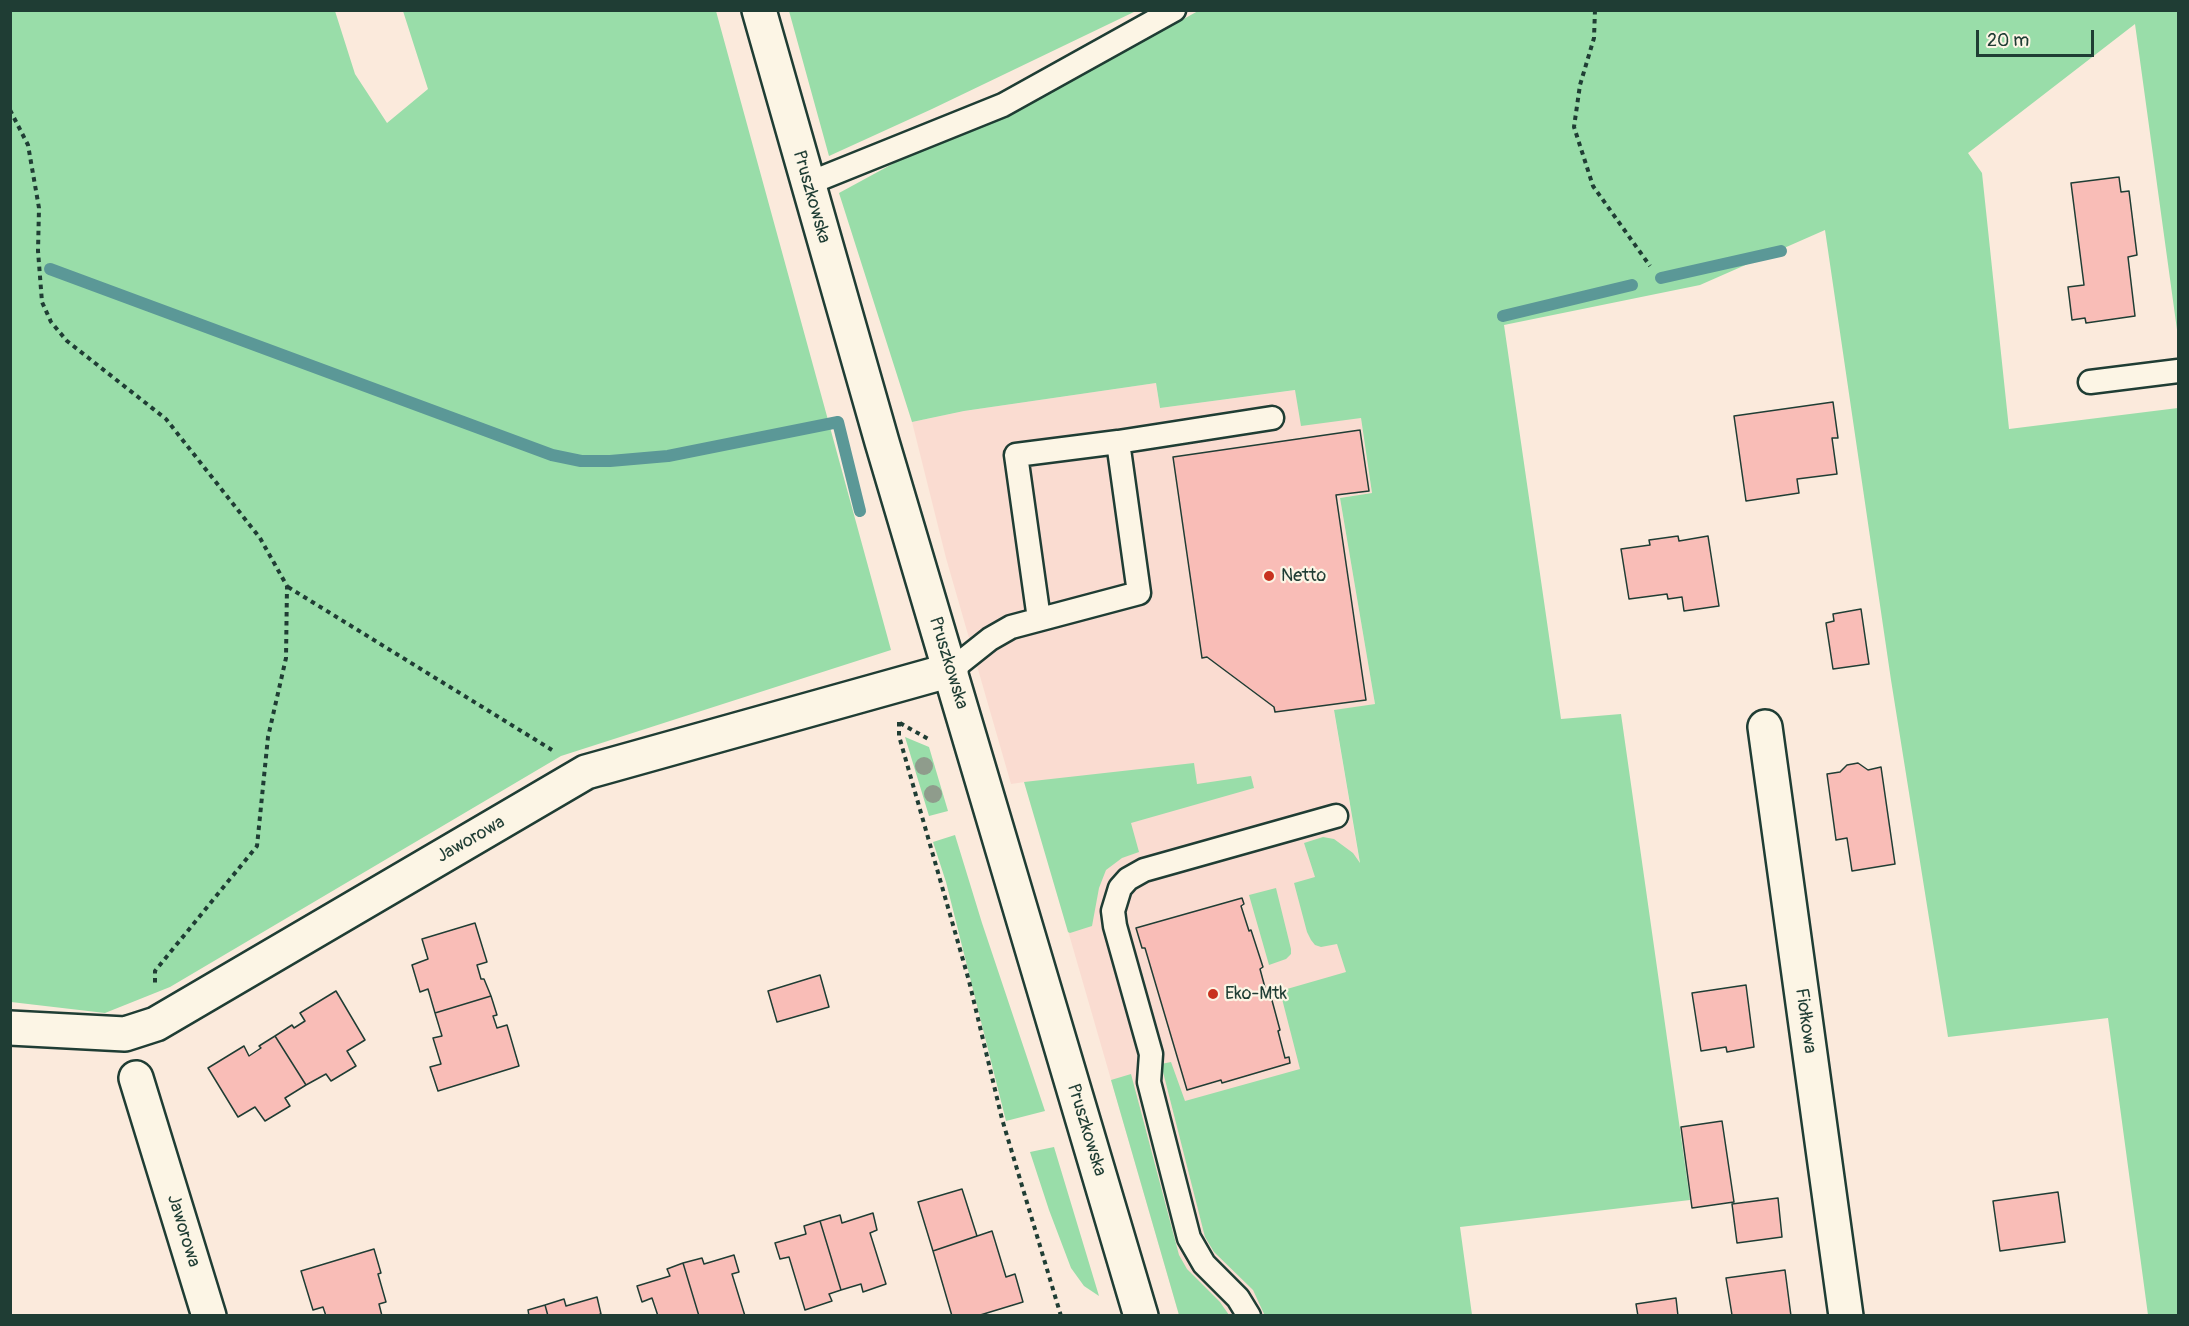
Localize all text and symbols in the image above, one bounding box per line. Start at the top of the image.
scale bar [1979,18,2098,56]
text: 20 m [1987,29,2029,52]
street label: Pruszkowska [787,148,835,246]
place label: Netto [1281,565,1326,587]
marker: Netto [1262,569,1276,583]
street label: Pruszkowska [924,614,972,712]
street label: Jaworowa [433,812,509,868]
place label: Eko-Mtk [1225,983,1287,1005]
marker: Eko-Mtk [1206,987,1220,1001]
street label: Fiołkowa [1790,987,1820,1055]
street label: Pruszkowska [1062,1081,1110,1179]
street label: Jaworowa [162,1192,204,1270]

